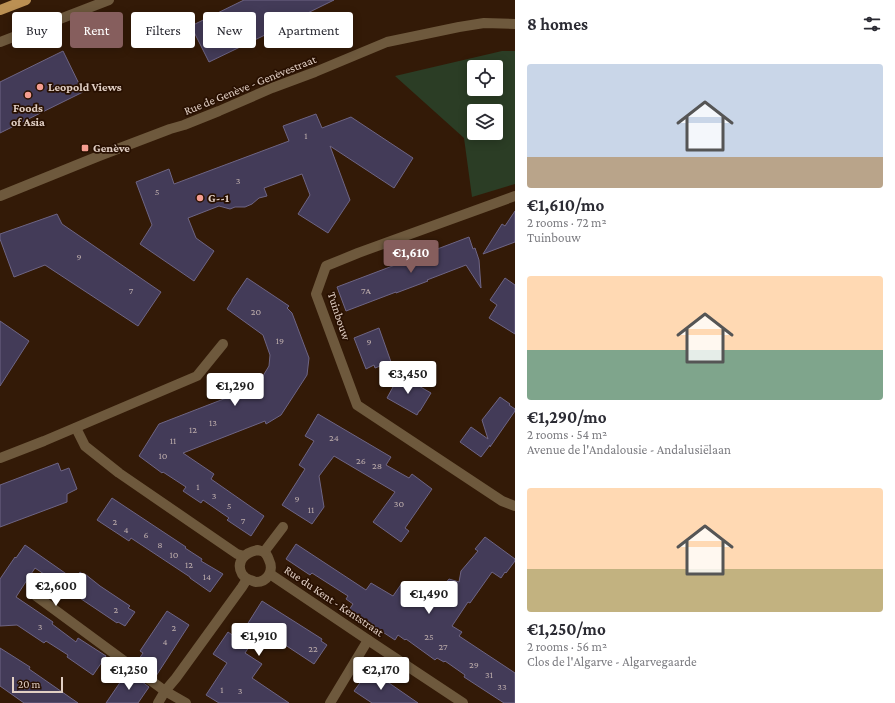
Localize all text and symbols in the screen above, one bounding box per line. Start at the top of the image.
chip: Buy [12,12,62,48]
chip: Rent [70,12,123,48]
chip: Filters [131,12,195,48]
chip: New [203,12,256,48]
chip: Apartment [264,12,353,48]
icon: filters [861,13,883,35]
text: 8 homes [527,15,588,34]
street label: Rue de Genève - Genèvestraat [182,52,319,118]
map controls [467,60,503,140]
button: locate [467,60,503,96]
place label: Leopold Views [48,80,122,94]
marker: Leopold Views [35,82,45,92]
marker: Foods of Asia [23,90,33,100]
icon: home [669,90,741,162]
place label: Foods of Asia [11,101,45,129]
button: layers [467,104,503,140]
house number: 1 [304,130,308,141]
place label: Genève [93,141,130,155]
marker: Genève [80,143,90,153]
house number: 3 [236,175,241,186]
house number: 5 [155,186,160,197]
place label: G--1 [208,191,230,205]
marker: G--1 [195,193,205,203]
text: €1,610/mo [527,196,604,215]
text: 2 rooms · 72 m² [527,215,607,230]
text: Tuinbouw [527,230,581,245]
pin: €1,610 [378,240,444,274]
text: €1,610 [393,245,429,260]
house number: 9 [76,251,82,262]
house number: 7 [129,285,134,296]
house number: 7A [361,285,371,296]
street label: Tuinbouw [325,290,353,342]
icon: home [669,302,741,374]
house number: 20 [251,306,262,317]
house number: 19 [276,335,284,346]
house number: 9 [366,336,372,347]
pin: €3,450 [375,361,441,395]
text: €3,450 [388,366,428,381]
pin: €1,290 [202,373,268,407]
text: €1,290 [216,378,254,393]
text: €1,290/mo [527,408,607,427]
house number: 13 [209,417,217,428]
house number: 12 [189,424,197,435]
text: 2 rooms · 54 m² [527,427,607,442]
house number: 24 [329,432,339,443]
house number: 11 [170,435,176,446]
text: Avenue de l'Andalousie - Andalusiëlaan [527,442,731,457]
house number: 10 [159,450,168,461]
house number: 26 [356,455,366,466]
house number: 28 [372,460,382,471]
house number: 1 [196,481,200,492]
house number: 3 [212,490,217,501]
house number: 9 [294,493,300,504]
house number: 30 [394,498,405,509]
house number: 5 [227,500,232,511]
house number: 11 [308,504,314,515]
icon: home [669,514,741,586]
house number: 7 [241,515,246,526]
house number: 2 [113,516,118,527]
house number: 4 [123,524,129,535]
house number: 6 [143,529,149,540]
house number: 8 [157,539,163,550]
house number: 10 [170,549,179,560]
house number: 12 [185,559,193,570]
street label: Rue du Kent - Kentstraat [282,563,387,640]
house number: 14 [203,571,211,582]
pin: €2,600 [23,573,89,607]
text: €2,600 [35,578,77,593]
pin: €1,490 [396,581,462,615]
text: €1,490 [410,586,448,601]
house number: 2 [114,604,119,615]
text: €1,250/mo [527,620,606,639]
house number: 3 [38,621,43,632]
house number: 2 [172,622,177,633]
pin: €1,910 [226,623,292,657]
text: €1,910 [241,628,277,643]
house number: 25 [424,631,434,642]
house number: 4 [162,636,168,647]
text: 2 rooms · 56 m² [527,639,607,654]
house number: 27 [438,641,448,652]
house number: 22 [308,643,318,654]
text: Clos de l'Algarve - Algarvegaarde [527,654,697,669]
pin: €1,250 [96,657,162,691]
pin: €2,170 [348,657,414,691]
house number: 29 [469,659,479,670]
text: €1,250 [110,662,148,677]
text: €2,170 [362,662,400,677]
house number: 31 [485,669,493,680]
scale bar [12,675,63,694]
text: 20 m [18,678,40,690]
house number: 33 [497,681,507,692]
house number: 1 [220,684,224,695]
house number: 3 [238,685,243,696]

